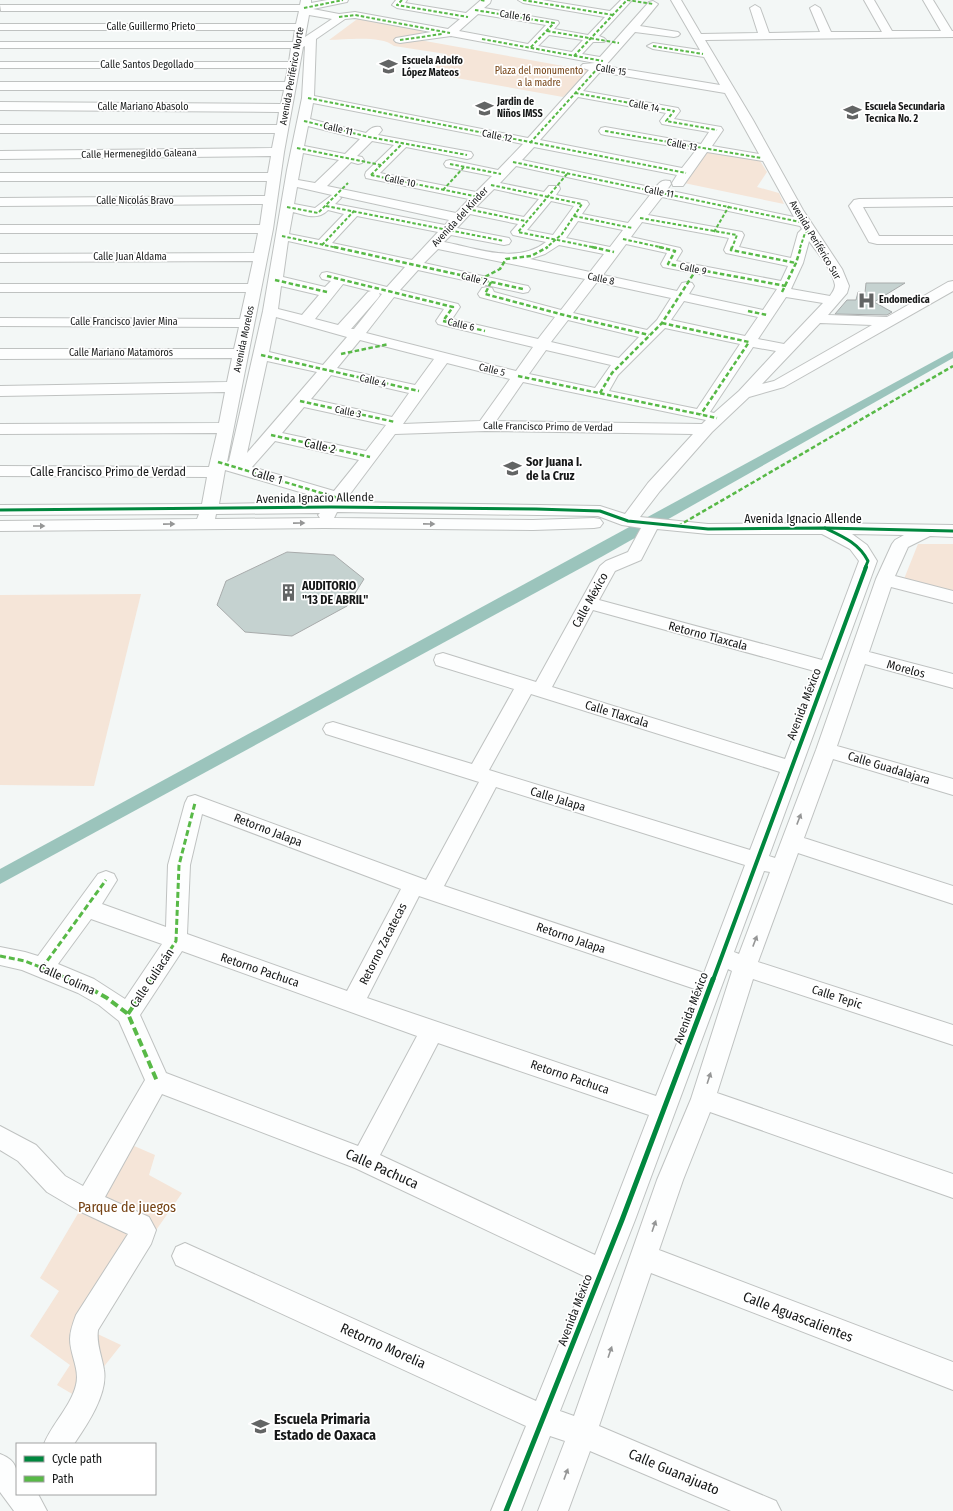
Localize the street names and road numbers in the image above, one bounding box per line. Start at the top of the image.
street label: Calle 16 [499,8,531,24]
street label: Calle Guillermo Prieto [106,21,196,33]
street label: Avenida Periférico Norte [277,26,307,126]
street label: Calle Santos Degollado [100,59,194,71]
street label: Calle 15 [595,61,628,79]
street label: Calle 14 [628,97,661,115]
street label: Calle Mariano Abasolo [98,101,188,113]
street label: Calle 11 [322,120,354,138]
street label: Calle 12 [481,127,514,145]
street label: Calle 13 [666,136,699,154]
street label: Calle Hermenegildo Galeana [81,147,197,161]
street label: Calle 10 [383,172,417,190]
street label: Calle 11 [643,183,675,201]
street label: Avenida del Kinder [429,184,491,249]
street label: Calle Nicolás Bravo [96,195,174,207]
street label: Avenida Periférico Sur [787,198,844,282]
street label: Calle Juan Aldama [93,251,167,263]
street label: Calle 9 [678,260,708,278]
street label: Calle 7 [460,270,488,288]
street label: Calle 8 [586,270,616,288]
street label: Avenida Morelos [231,305,257,373]
street label: Calle Francisco Javier Mina [70,316,178,328]
street label: Calle 6 [446,316,476,334]
street label: Calle Mariano Matamoros [69,347,173,359]
street label: Calle 5 [478,361,507,379]
street label: Calle 4 [358,372,388,390]
street label: Calle 3 [334,403,363,421]
street label: Calle Francisco Primo de Verdad [483,420,613,434]
street label: Calle 2 [303,436,337,456]
street label: Calle Francisco Primo de Verdad [30,465,186,479]
street label: Calle 1 [250,465,284,487]
street label: Avenida Ignacio Allende [256,490,374,506]
street label: Avenida Ignacio Allende [744,512,862,526]
street label: Calle México [569,570,611,630]
street label: Retorno Tlaxcala [667,619,749,653]
street label: Morelos [885,657,927,681]
street label: Avenida México [784,666,824,742]
street label: Calle Tlaxcala [583,698,651,730]
street label: Calle Guadalajara [846,749,932,787]
street label: Calle Jalapa [529,784,587,814]
street label: Retorno Jalapa [232,811,304,850]
street label: Retorno Zacatecas [356,901,410,987]
street label: Retorno Jalapa [535,920,608,956]
street label: Calle Culiacán [127,946,177,1010]
street label: Retorno Pachuca [219,950,301,990]
street label: Calle Colima [37,960,97,998]
street label: Avenida México [671,970,711,1046]
street label: Calle Tepic [810,982,864,1012]
street label: Retorno Pachuca [529,1057,611,1097]
street label: Calle Pachuca [343,1145,421,1193]
street label: Avenida México [555,1272,595,1348]
street label: Calle Aguascalientes [741,1288,855,1346]
street label: Retorno Morelia [338,1320,429,1372]
street label: Calle Guanajuato [626,1445,722,1499]

